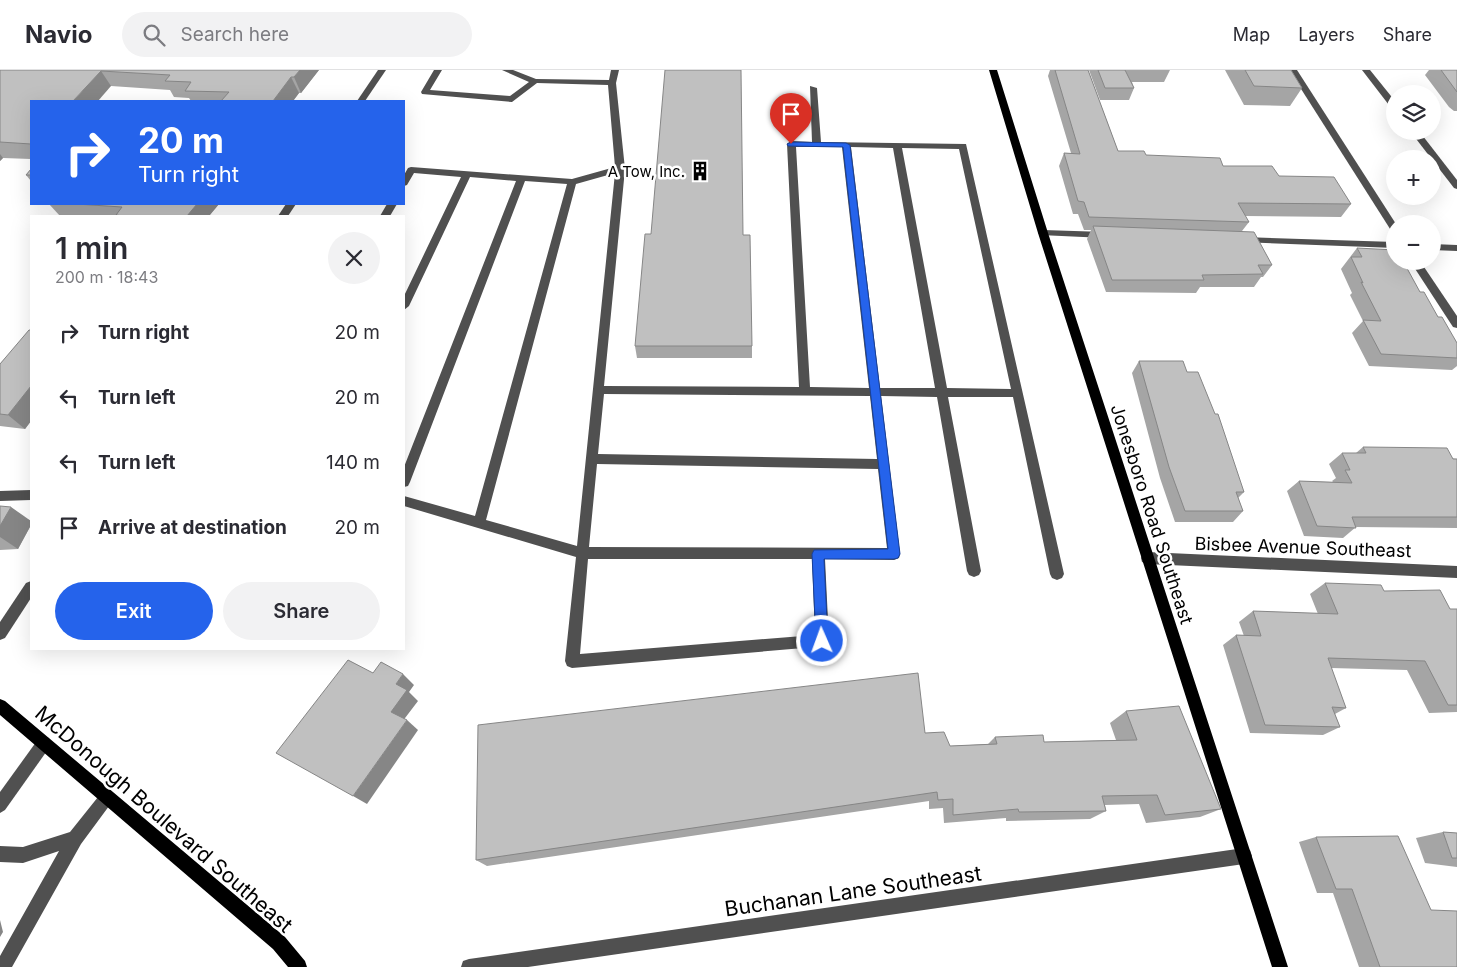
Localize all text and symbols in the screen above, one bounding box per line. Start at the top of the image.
search box [122,12,472,57]
text: Navio [25,20,92,49]
icon: search [140,21,168,49]
text: Search here [180,23,289,46]
text: Map [1233,24,1270,45]
text: Layers [1298,24,1355,45]
text: Share [1383,24,1432,45]
map controls [1386,85,1441,270]
button: layers [1386,85,1441,140]
pin [770,93,812,144]
icon: arrive [777,100,805,128]
text: 20 m [138,119,224,161]
icon: right [55,120,120,185]
button: + [1386,150,1441,205]
building icon: A Tow, Inc. [689,160,711,182]
text: Turn right [138,161,239,187]
place label: A Tow, Inc. [608,162,685,181]
button: − [1386,215,1441,270]
text: 1 min [55,230,128,266]
button: close [328,232,380,284]
text: 200 m · 18:43 [55,267,158,287]
icon: right [55,319,83,347]
text: Turn right [98,321,189,344]
text: 20 m [334,321,380,344]
icon: left [55,384,83,412]
text: Turn left [98,386,176,409]
text: 20 m [334,386,380,409]
street label: Jonesboro Road Southeast [1106,401,1198,627]
icon: left [55,449,83,477]
text: Turn left [98,451,176,474]
text: 140 m [326,451,380,474]
icon: arrive [55,514,83,542]
text: Arrive at destination [98,516,287,539]
text: 20 m [334,516,380,539]
street label: Bisbee Avenue Southeast [1194,533,1412,561]
button: Exit [55,582,213,640]
button: Share [223,582,380,640]
position arrow [795,614,847,666]
street label: McDonough Boulevard Southeast [30,700,298,938]
street label: Buchanan Lane Southeast [723,861,983,921]

